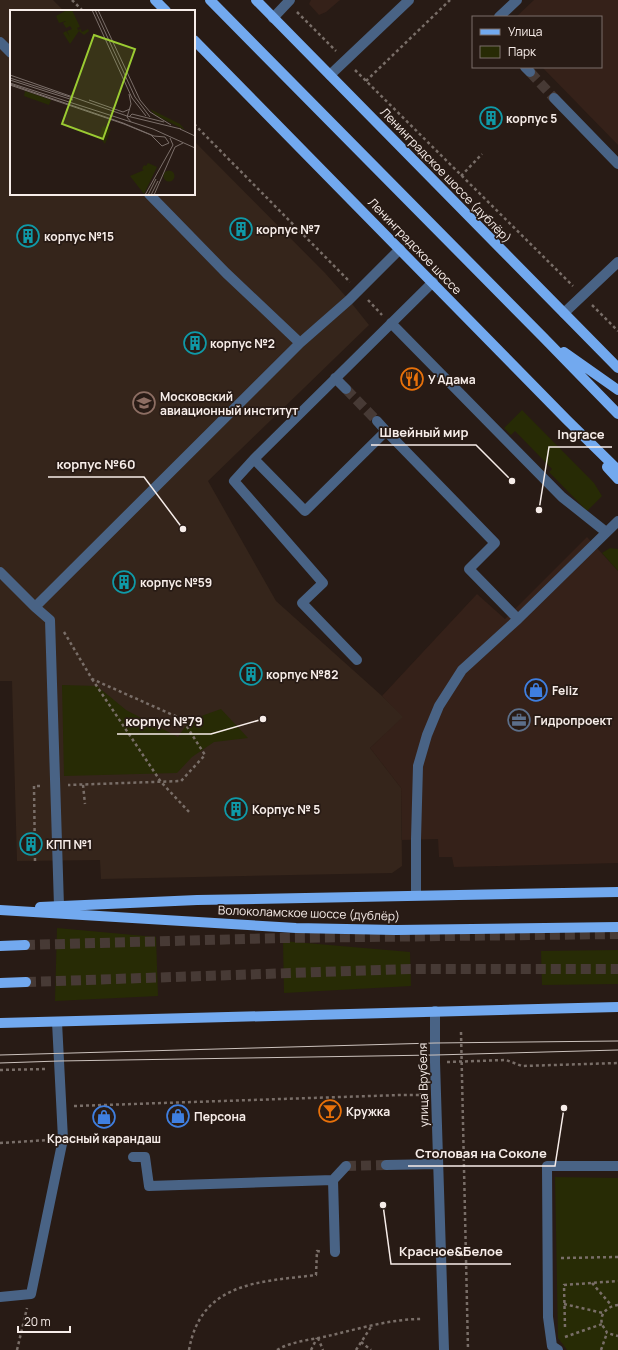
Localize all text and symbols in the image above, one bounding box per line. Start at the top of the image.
inset map [10,10,195,195]
legend [472,16,602,68]
text: Улица [508,23,542,40]
text: Парк [508,43,537,60]
street label: Ленинградское шоссе (дублёр) [378,105,514,245]
building icon: корпус 5 [478,105,504,131]
place label: корпус 5 [506,110,557,127]
street label: Ленинградское шоссе [365,195,465,297]
building icon: корпус №7 [228,216,254,242]
place label: корпус №7 [256,221,320,238]
building icon: корпус №15 [15,223,41,249]
place label: корпус №15 [44,228,114,245]
building icon: корпус №2 [182,330,208,356]
place label: корпус №2 [210,335,275,352]
restaurant icon: У Адама [399,366,425,392]
place label: У Адама [428,371,476,388]
place label: Московский авиационный институт [160,388,299,419]
school or university icon: Московский авиационный институт [131,390,157,416]
callout: Швейный мир [371,420,476,445]
callout: Ingrace [549,422,612,447]
text: Швейный мир [380,423,468,441]
text: Ingrace [557,425,605,443]
callout: корпус №60 [48,452,144,477]
text: корпус №60 [56,455,136,473]
building icon: корпус №59 [111,569,137,595]
place label: корпус №59 [140,574,212,591]
building icon: корпус №82 [238,661,264,687]
place label: корпус №82 [266,666,338,683]
shop icon: Feliz [523,677,549,703]
place label: Feliz [552,682,578,699]
office icon: Гидропроект [506,707,532,733]
callout: корпус №79 [117,709,211,734]
text: корпус №79 [125,712,203,730]
place label: Гидропроект [534,712,613,729]
building icon: Корпус № 5 [223,796,249,822]
place label: Корпус № 5 [252,801,320,818]
building icon: КПП №1 [18,831,44,857]
place label: КПП №1 [46,836,92,853]
street label: Волоколамское шоссе (дублёр) [218,901,400,925]
street label: улица Врубеля [414,1043,432,1127]
bar icon: Кружка [317,1098,343,1124]
shop icon: Персона [165,1103,191,1129]
place label: Кружка [346,1103,390,1120]
shop icon: Красный карандаш [91,1104,117,1130]
place label: Персона [194,1108,246,1125]
place label: Красный карандаш [47,1130,161,1147]
callout: Столовая на Соколе [408,1141,555,1166]
text: Столовая на Соколе [415,1144,547,1162]
callout: Красное&Белое [391,1239,511,1264]
text: Красное&Белое [399,1242,503,1260]
scale bar [18,1308,70,1334]
text: 20 m [24,1313,51,1330]

